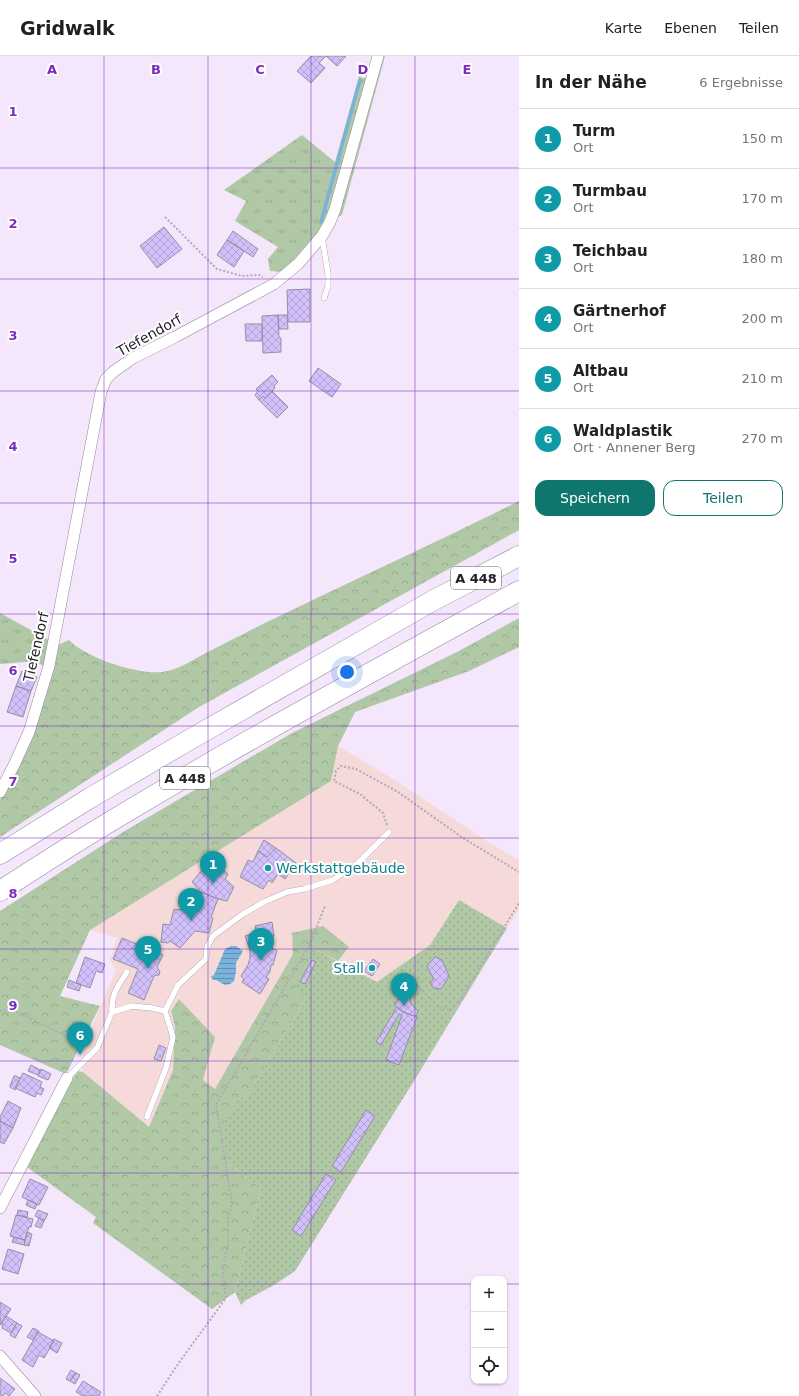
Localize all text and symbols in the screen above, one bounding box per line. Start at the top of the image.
text: Gridwalk [20,17,115,39]
text: Karte [605,20,642,36]
text: Ebenen [664,20,717,36]
text: Teilen [739,20,779,36]
text: A [47,62,57,77]
text: B [151,62,161,77]
text: C [255,62,265,77]
text: D [358,62,369,77]
text: E [463,62,471,77]
text: In der Nähe [535,72,647,92]
text: 6 Ergebnisse [699,75,783,90]
text: 1 [8,104,18,119]
text: Turm [573,122,615,140]
text: 1 [543,131,553,146]
text: 150 m [741,131,783,146]
text: Ort [573,140,594,155]
text: Turmbau [573,182,647,200]
text: 2 [543,191,553,206]
text: 170 m [741,191,783,206]
text: Ort [573,200,594,215]
text: 2 [8,216,18,231]
text: Teichbau [573,242,648,260]
text: 3 [543,251,553,266]
text: 180 m [741,251,783,266]
text: Ort [573,260,594,275]
text: Gärtnerhof [573,302,666,320]
street label: Tiefendorf [113,310,185,360]
text: 4 [543,311,553,326]
text: 200 m [741,311,783,326]
text: Ort [573,320,594,335]
text: 3 [8,328,18,343]
text: Altbau [573,362,628,380]
text: 5 [543,371,553,386]
text: 210 m [741,371,783,386]
text: Ort [573,380,594,395]
text: Waldplastik [573,422,672,440]
text: 6 [543,431,553,446]
text: 270 m [741,431,783,446]
text: 4 [8,439,18,454]
text: Ort · Annener Berg [573,440,695,455]
button: Speichern [535,480,655,516]
button: Teilen [663,480,783,516]
text: 5 [8,551,18,566]
road number: A 448 [451,567,501,589]
street label: Tiefendorf [20,609,52,684]
your location [337,662,357,682]
text: 6 [8,663,18,678]
road number: A 448 [160,767,210,789]
text: 7 [8,774,18,789]
pin: 1 [200,851,226,884]
place label: Werkstattgebäude [276,860,405,876]
marker: Werkstattgebäude [263,863,273,873]
text: 8 [8,886,18,901]
pin: 2 [178,888,204,921]
pin: 3 [248,928,274,961]
pin: 5 [135,936,161,969]
place label: Stall [333,960,364,976]
marker: Stall [367,963,377,973]
pin: 4 [391,973,417,1006]
text: 9 [8,998,18,1013]
pin: 6 [67,1022,93,1055]
map controls [471,1276,507,1384]
button: + [471,1276,507,1312]
button: − [471,1312,507,1348]
button: locate [471,1348,507,1384]

